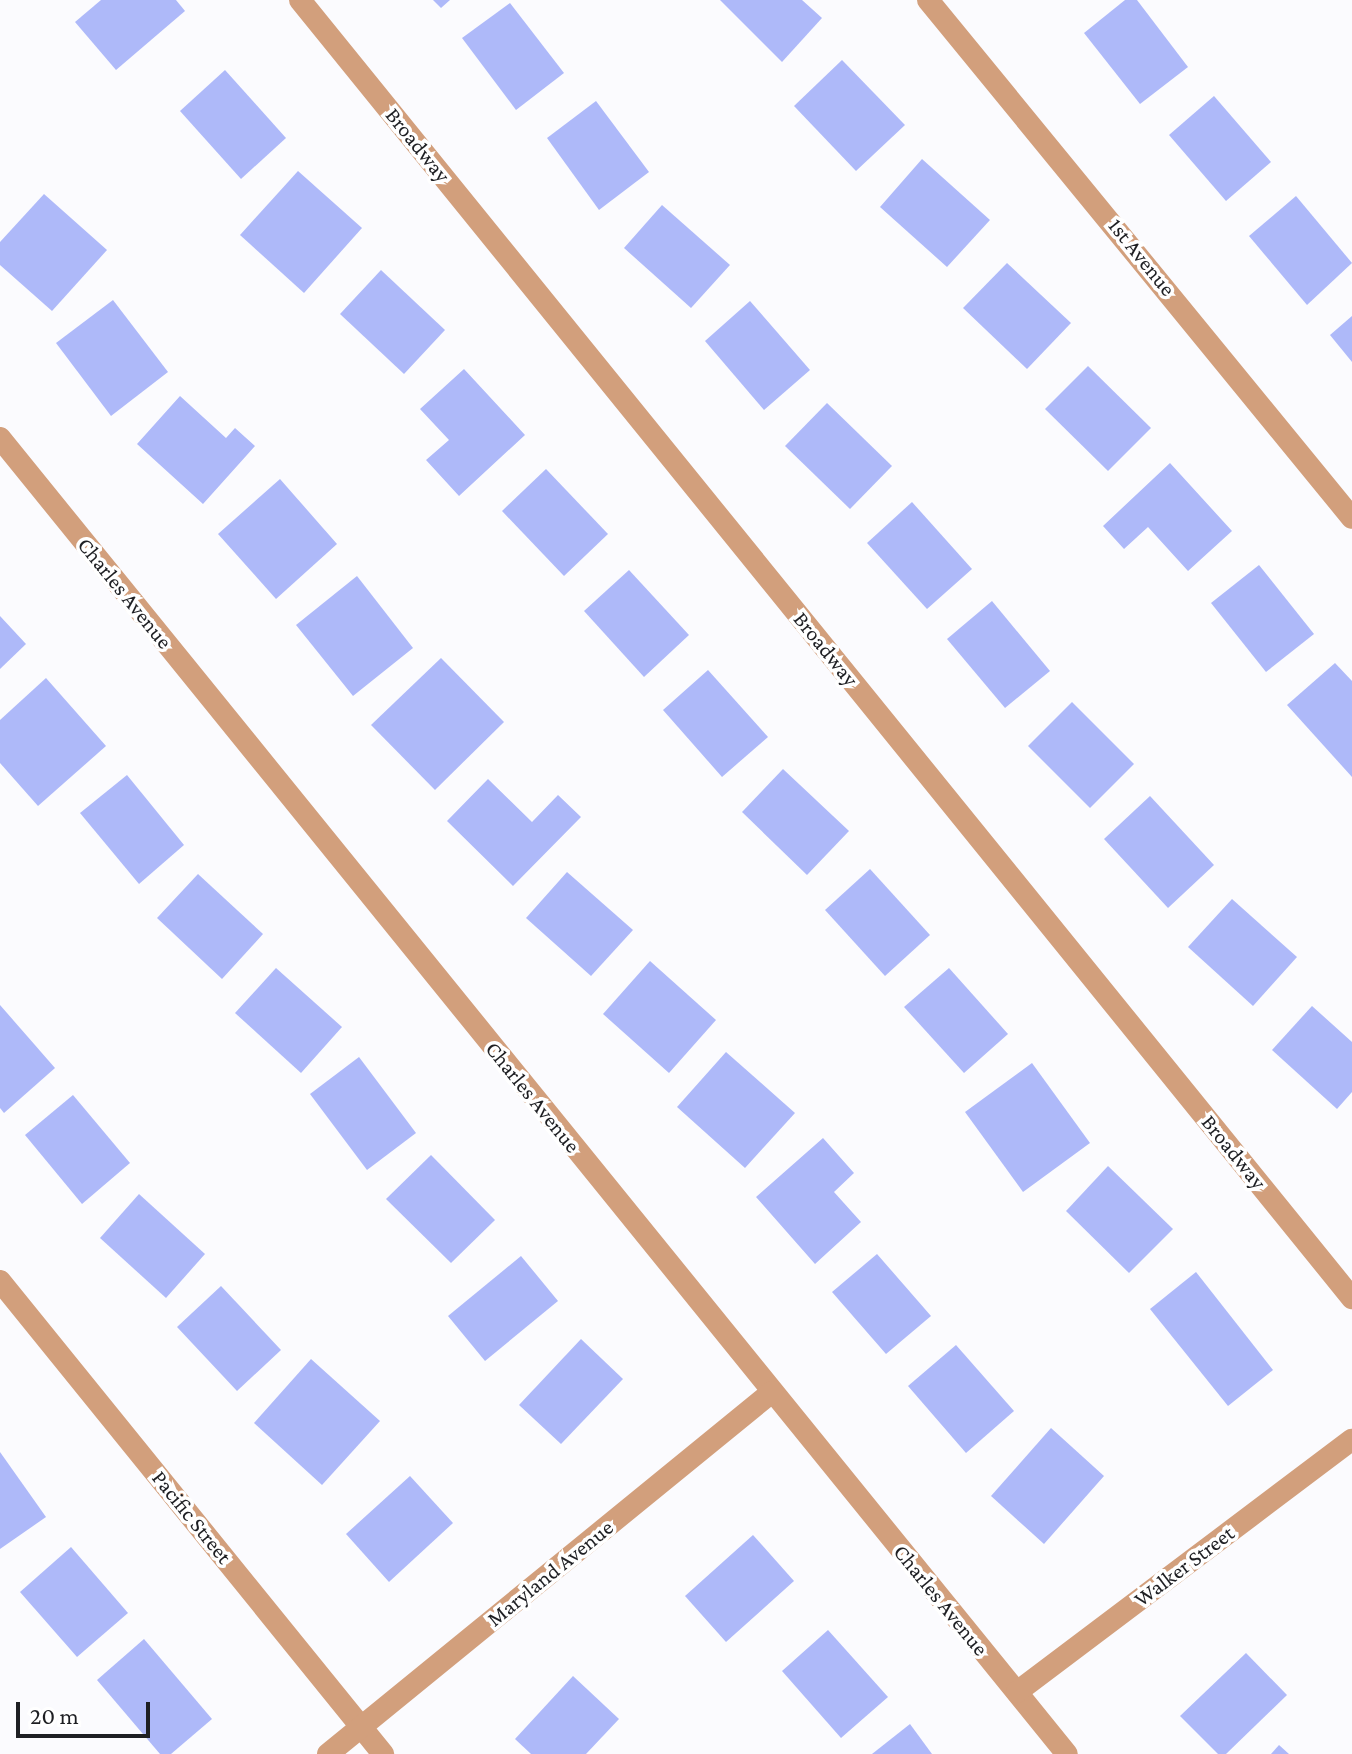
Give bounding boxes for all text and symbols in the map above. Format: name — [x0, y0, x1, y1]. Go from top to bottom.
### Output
street label: Broadway — [380, 102, 456, 188]
street label: 1st Avenue — [1103, 213, 1181, 301]
street label: Charles Avenue — [72, 532, 178, 654]
street label: Broadway — [788, 606, 864, 692]
street label: Charles Avenue — [480, 1036, 586, 1158]
street label: Broadway — [1196, 1109, 1272, 1195]
street label: Pacific Street — [146, 1465, 238, 1569]
street label: Maryland Avenue — [482, 1514, 618, 1632]
street label: Walker Street — [1129, 1520, 1239, 1612]
street label: Charles Avenue — [888, 1539, 994, 1661]
scale bar — [20, 1686, 154, 1736]
text: 20 m — [30, 1702, 79, 1729]

